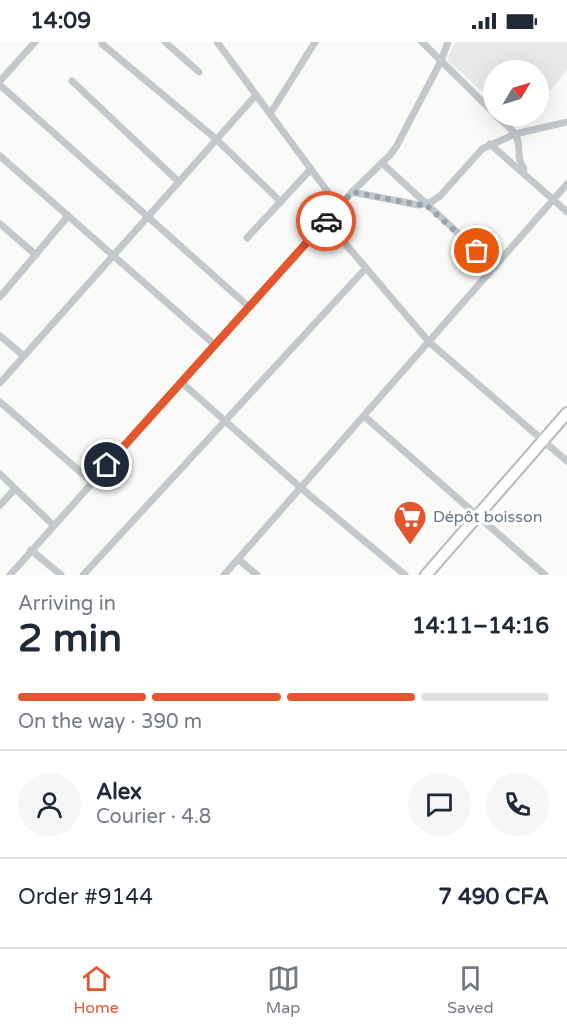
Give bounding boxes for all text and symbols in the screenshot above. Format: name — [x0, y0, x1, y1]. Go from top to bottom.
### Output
text: 14:09 — [30, 8, 91, 34]
north arrow — [483, 60, 549, 126]
map controls — [483, 60, 549, 126]
courier — [296, 191, 356, 251]
icon: car — [310, 205, 343, 238]
pin — [451, 225, 502, 276]
icon: bag — [460, 234, 493, 267]
pin — [81, 439, 132, 490]
icon: home — [90, 448, 123, 481]
supermarket icon: Dépôt boisson — [392, 499, 428, 546]
place label: Dépôt boisson — [433, 507, 542, 527]
text: Arriving in — [18, 592, 116, 616]
text: 14:11–14:16 — [412, 613, 549, 639]
text: 2 min — [18, 615, 122, 662]
text: On the way · 390 m — [18, 710, 202, 734]
button: person — [18, 773, 81, 836]
button: chat — [408, 773, 471, 836]
button: phone — [486, 773, 549, 836]
text: Alex — [96, 779, 142, 805]
text: Courier · 4.8 — [96, 805, 211, 829]
text: Order #9144 — [18, 884, 153, 910]
text: 7 490 CFA — [438, 884, 549, 910]
tab: Home — [73, 962, 119, 1018]
tab: Map — [266, 962, 300, 1018]
tab: Saved — [447, 962, 493, 1018]

